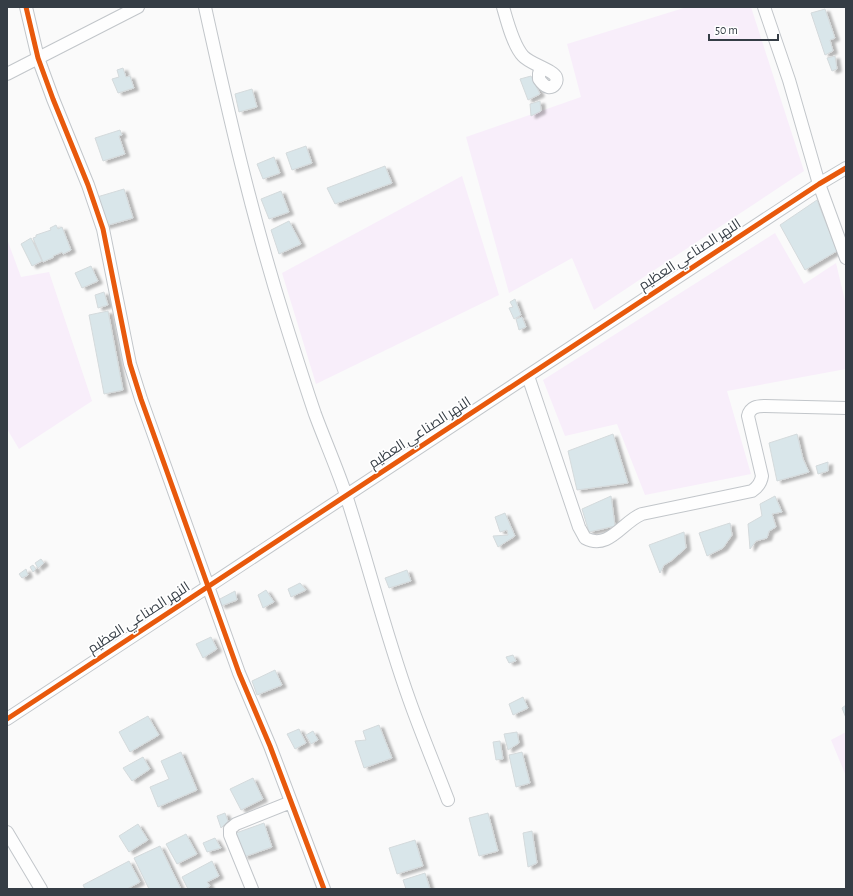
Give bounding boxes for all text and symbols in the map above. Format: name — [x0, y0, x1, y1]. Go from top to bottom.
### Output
scale bar — [709, 16, 778, 42]
text: 50 m — [715, 24, 738, 36]
street label: النهر الصناعي العظيم — [636, 217, 746, 297]
street label: النهر الصناعي العظيم — [366, 395, 476, 475]
street label: النهر الصناعي العظيم — [85, 580, 195, 660]

